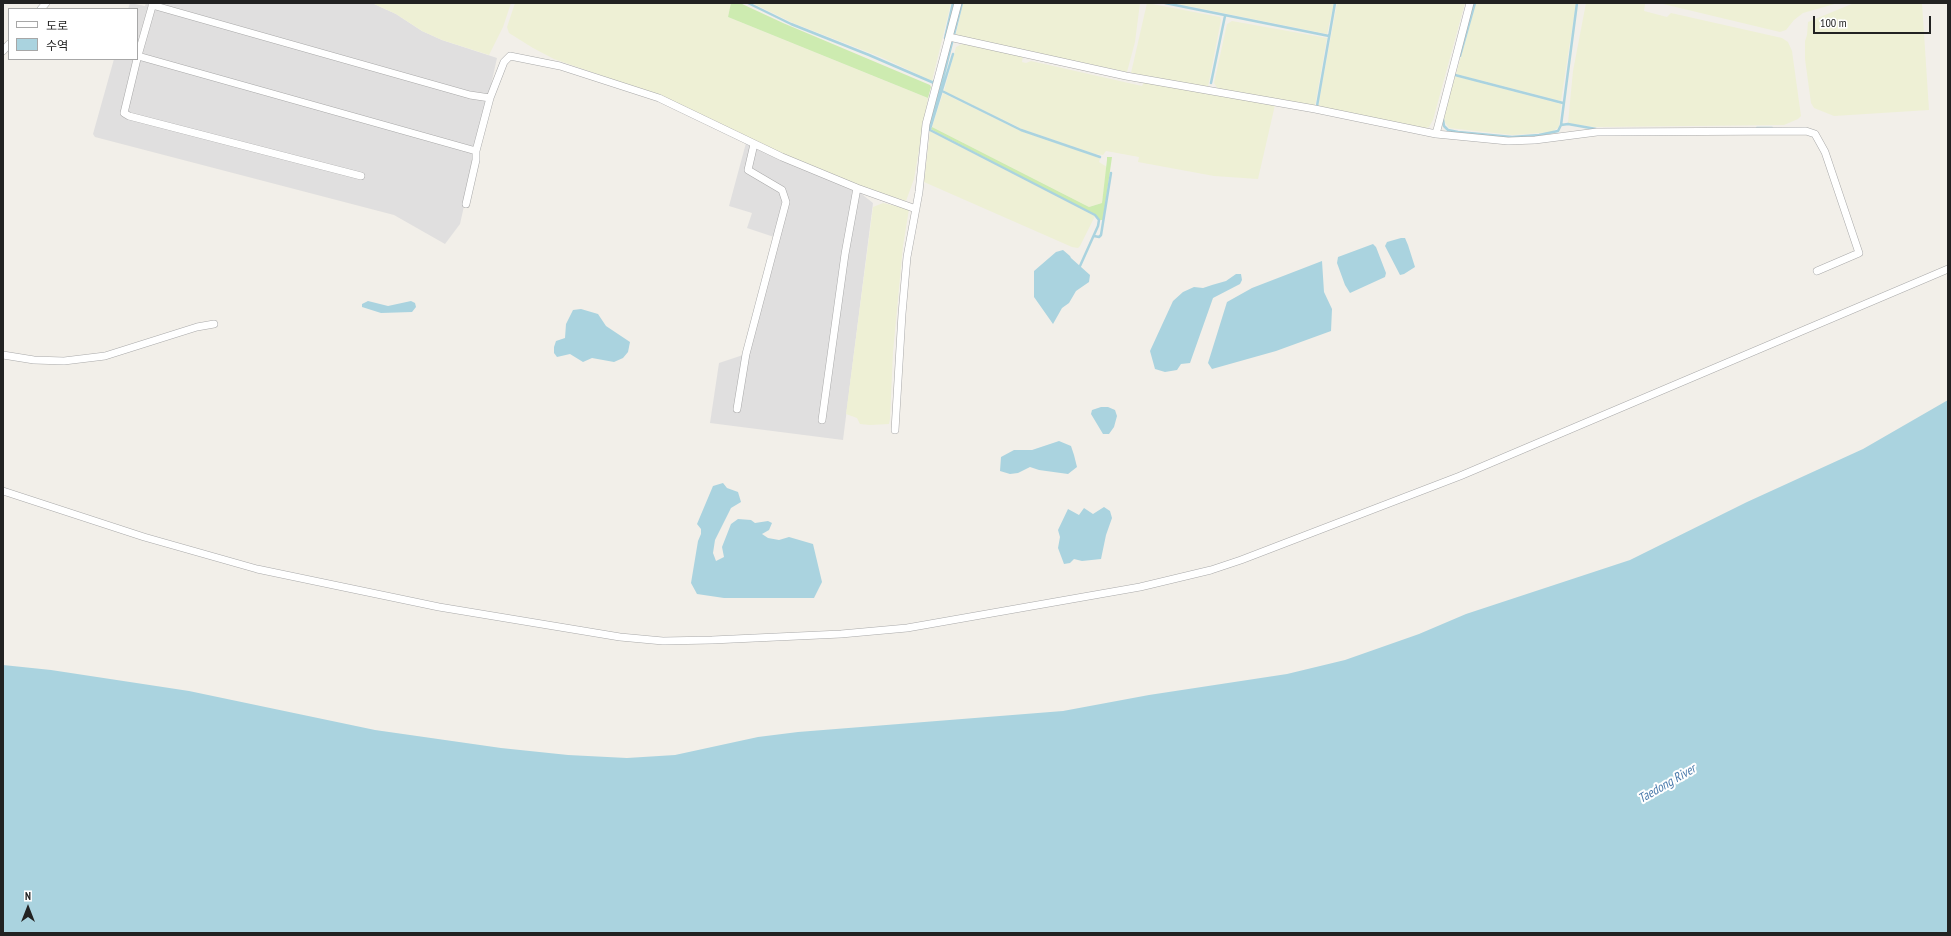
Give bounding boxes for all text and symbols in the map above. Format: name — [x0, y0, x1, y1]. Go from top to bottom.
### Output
legend — [8, 8, 138, 60]
scale bar — [1815, 8, 1933, 34]
text: 100 m — [1820, 15, 1847, 30]
text: 도로 — [46, 18, 68, 33]
text: 수역 — [46, 38, 68, 53]
water label: Taedong River — [1636, 761, 1698, 807]
north arrow — [8, 888, 48, 928]
text: N — [25, 889, 31, 903]

